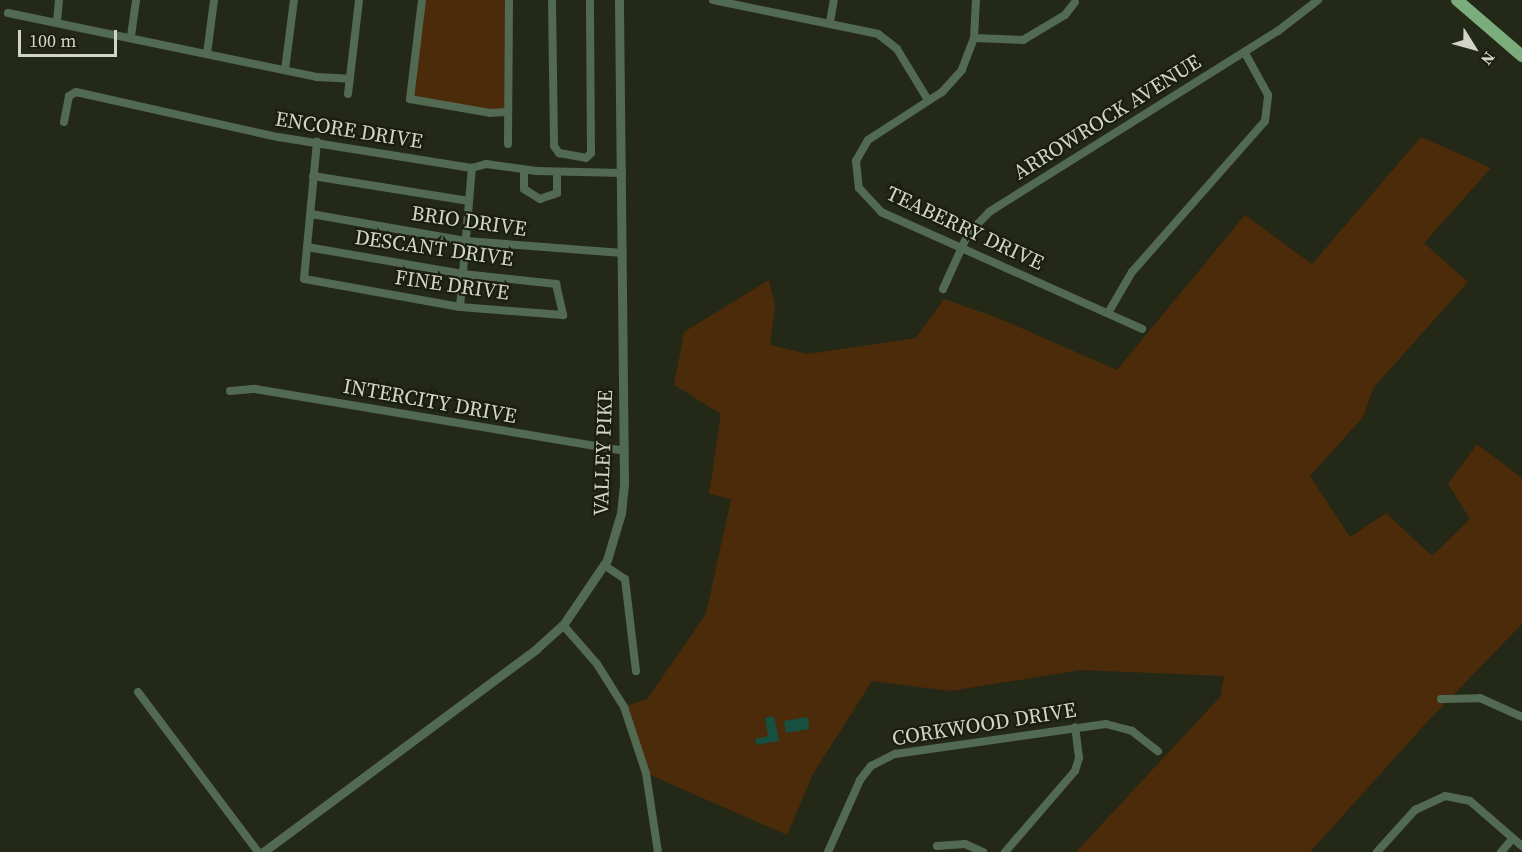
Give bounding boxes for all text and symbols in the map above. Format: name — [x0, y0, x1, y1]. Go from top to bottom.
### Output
scale bar — [21, 18, 120, 56]
north arrow — [1444, 18, 1504, 78]
text: 100 m — [29, 28, 76, 53]
text: N — [1476, 48, 1501, 70]
street label: ARROWROCK AVENUE — [1009, 49, 1205, 185]
street label: ENCORE DRIVE — [273, 106, 425, 154]
street label: TEABERRY DRIVE — [882, 180, 1048, 276]
street label: BRIO DRIVE — [410, 200, 528, 242]
street label: DESCANT DRIVE — [353, 224, 515, 272]
street label: FINE DRIVE — [393, 265, 511, 305]
street label: INTERCITY DRIVE — [341, 373, 519, 429]
street label: VALLEY PIKE — [588, 389, 618, 517]
street label: CORKWOOD DRIVE — [890, 697, 1078, 751]

